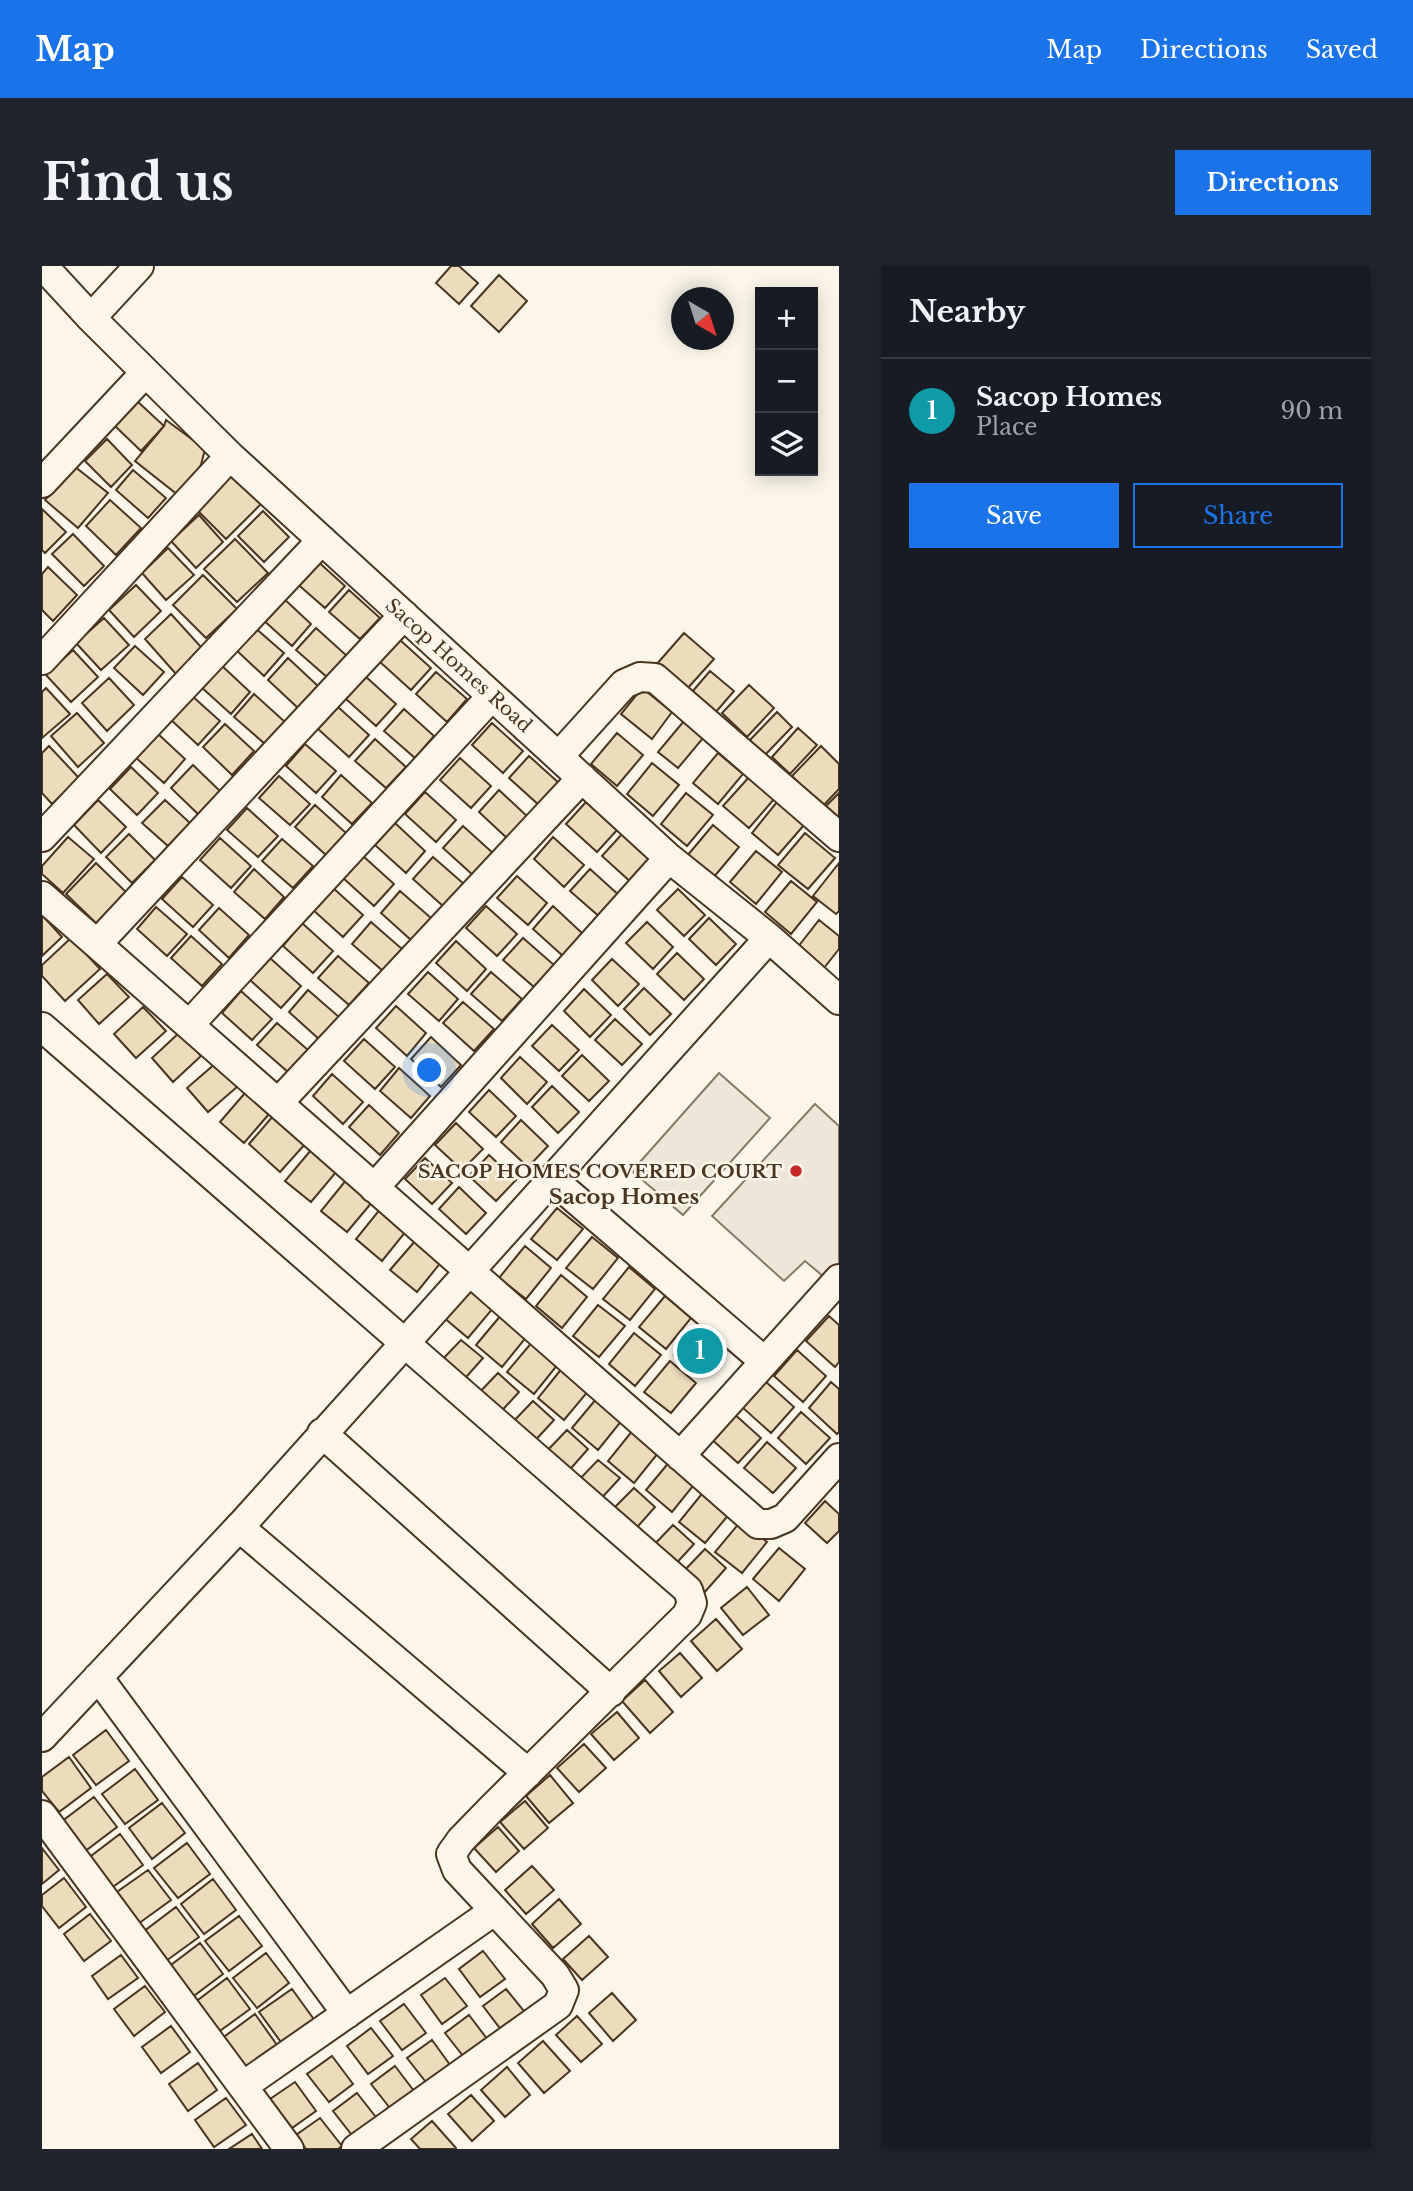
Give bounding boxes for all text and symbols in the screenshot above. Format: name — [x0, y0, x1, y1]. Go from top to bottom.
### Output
text: Map — [35, 29, 115, 70]
text: Map — [1046, 35, 1102, 64]
text: Directions — [1140, 35, 1268, 64]
text: Saved — [1306, 35, 1378, 64]
button: Directions — [1175, 150, 1371, 215]
text: Find us — [42, 152, 234, 213]
north arrow — [671, 287, 734, 350]
map controls — [755, 287, 818, 476]
button: + — [755, 287, 818, 350]
text: Nearby — [909, 293, 1025, 330]
button: − — [755, 350, 818, 413]
text: Sacop Homes — [976, 381, 1162, 413]
text: 1 — [927, 397, 937, 425]
text: 90 m — [1281, 397, 1343, 425]
button: layers — [755, 413, 818, 476]
text: Place — [976, 413, 1038, 441]
button: Save — [909, 483, 1119, 548]
button: Share — [1133, 483, 1343, 548]
street label: Sacop Homes Road — [381, 594, 537, 737]
your location — [412, 1053, 446, 1087]
place label: SACOP HOMES COVERED COURT — [418, 1160, 782, 1183]
marker: SACOP HOMES COVERED COURT — [788, 1163, 804, 1179]
district label: Sacop Homes — [549, 1184, 699, 1210]
pin: 1 — [677, 1325, 723, 1377]

